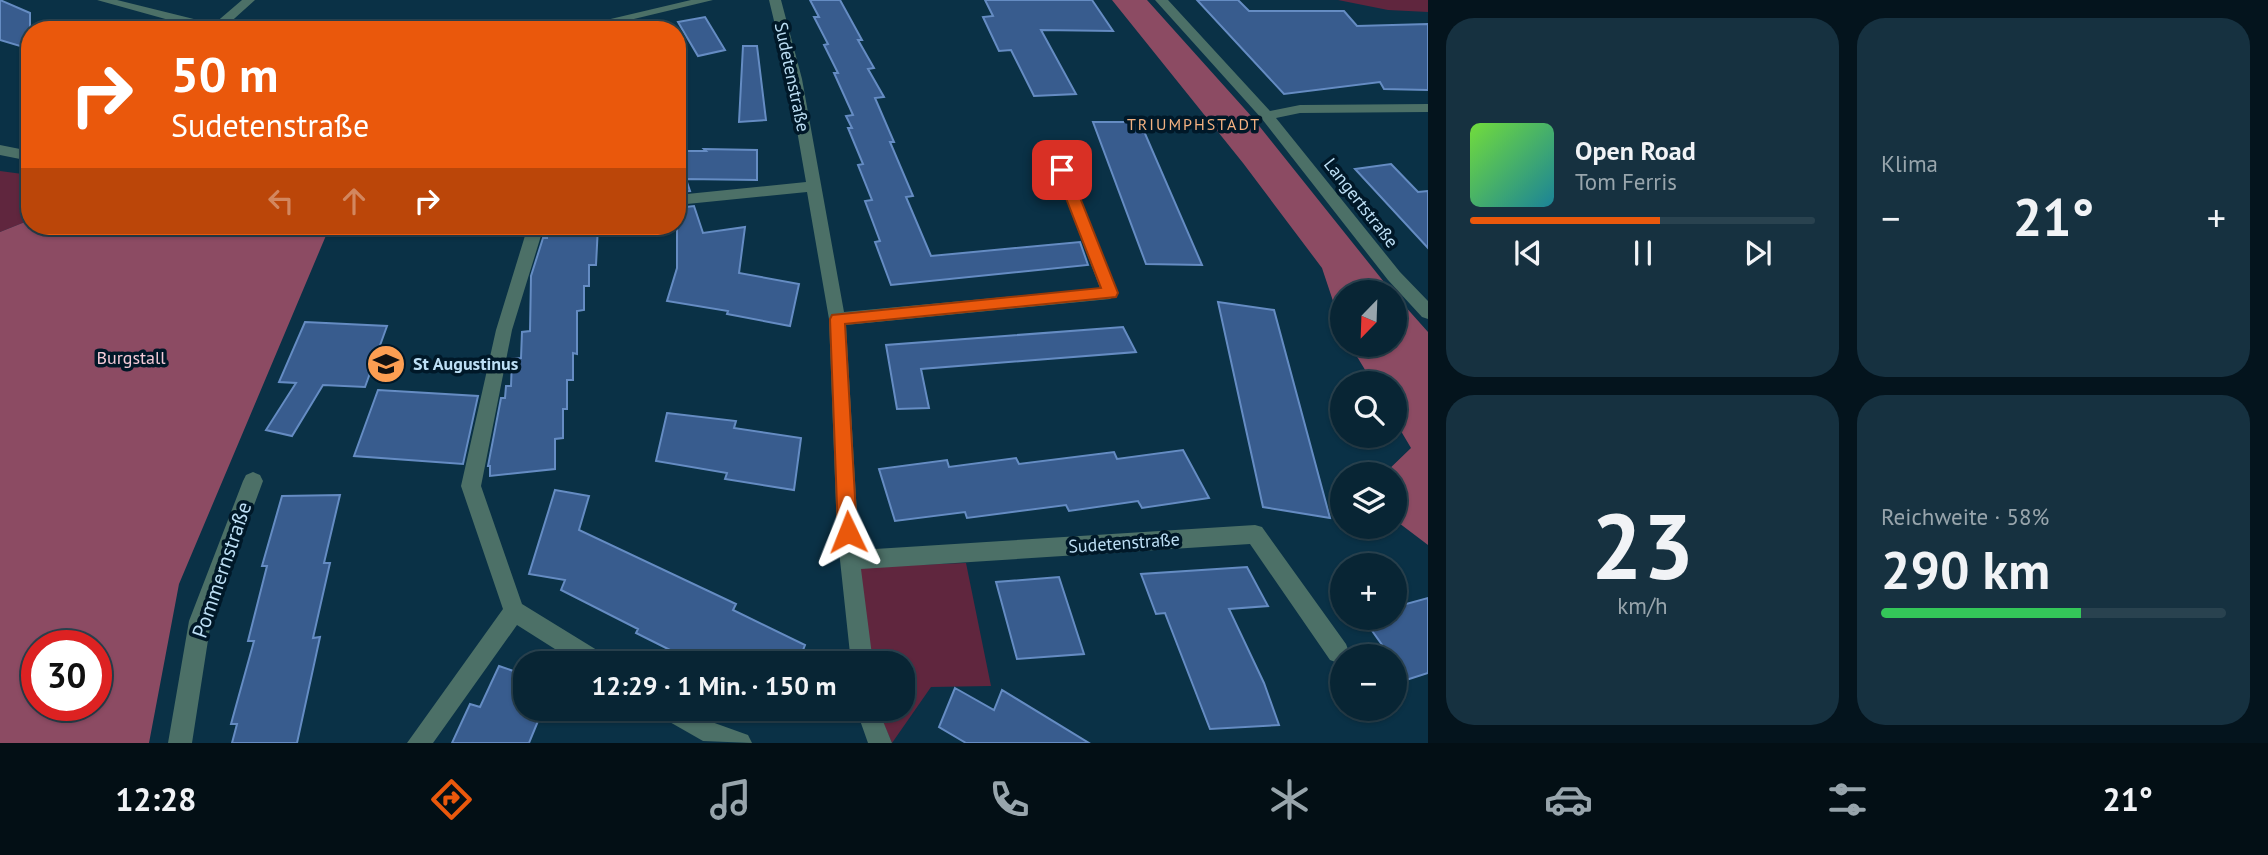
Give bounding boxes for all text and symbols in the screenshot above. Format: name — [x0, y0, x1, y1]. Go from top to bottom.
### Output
street label: Sudetenstraße — [770, 20, 815, 134]
text: 50 m — [171, 42, 278, 106]
icon: right — [56, 49, 147, 140]
text: Sudetenstraße — [171, 104, 369, 146]
district label: TRIUMPHSTADT — [1127, 114, 1261, 134]
text: Open Road — [1575, 134, 1696, 167]
pin — [1032, 140, 1092, 200]
text: Klima — [1881, 149, 1938, 178]
icon: arrive — [1043, 151, 1081, 189]
street label: Langertstraße — [1319, 153, 1404, 252]
text: Tom Ferris — [1575, 167, 1677, 196]
icon: left — [262, 182, 300, 220]
icon: ahead — [335, 182, 373, 220]
icon: right — [408, 182, 446, 220]
text: 21° — [2013, 183, 2094, 250]
text: − — [1881, 193, 1900, 242]
text: + — [2207, 193, 2226, 242]
icon: previous — [1509, 234, 1547, 272]
icon: pause — [1624, 234, 1662, 272]
icon: next — [1739, 234, 1777, 272]
north arrow — [1330, 280, 1407, 357]
map controls — [1330, 280, 1407, 721]
school or university icon: St Augustinus — [365, 343, 407, 385]
park label: Burgstall — [96, 346, 166, 369]
place label: St Augustinus — [413, 352, 519, 375]
button: search — [1330, 371, 1407, 448]
button: layers — [1330, 462, 1407, 539]
text: 23 — [1591, 486, 1694, 604]
position arrow — [811, 495, 885, 569]
street label: Pommernstraße — [186, 498, 257, 641]
text: Reichweite · 58% — [1881, 502, 2049, 531]
street label: Sudetenstraße — [1068, 527, 1180, 558]
text: 290 km — [1881, 536, 2050, 603]
button: + — [1330, 553, 1407, 630]
text: km/h — [1617, 591, 1668, 620]
speed limit sign: 30 — [21, 630, 112, 721]
button: − — [1330, 644, 1407, 721]
text: 12:29 · 1 Min. · 150 m — [591, 669, 837, 702]
icon: directions — [427, 775, 476, 824]
icon: music — [706, 775, 755, 824]
icon: phone — [985, 775, 1034, 824]
icon: climate — [1265, 775, 1314, 824]
icon: car — [1544, 775, 1593, 824]
icon: filters — [1823, 775, 1872, 824]
text: 12:28 — [115, 778, 196, 820]
text: 21° — [2103, 778, 2153, 820]

